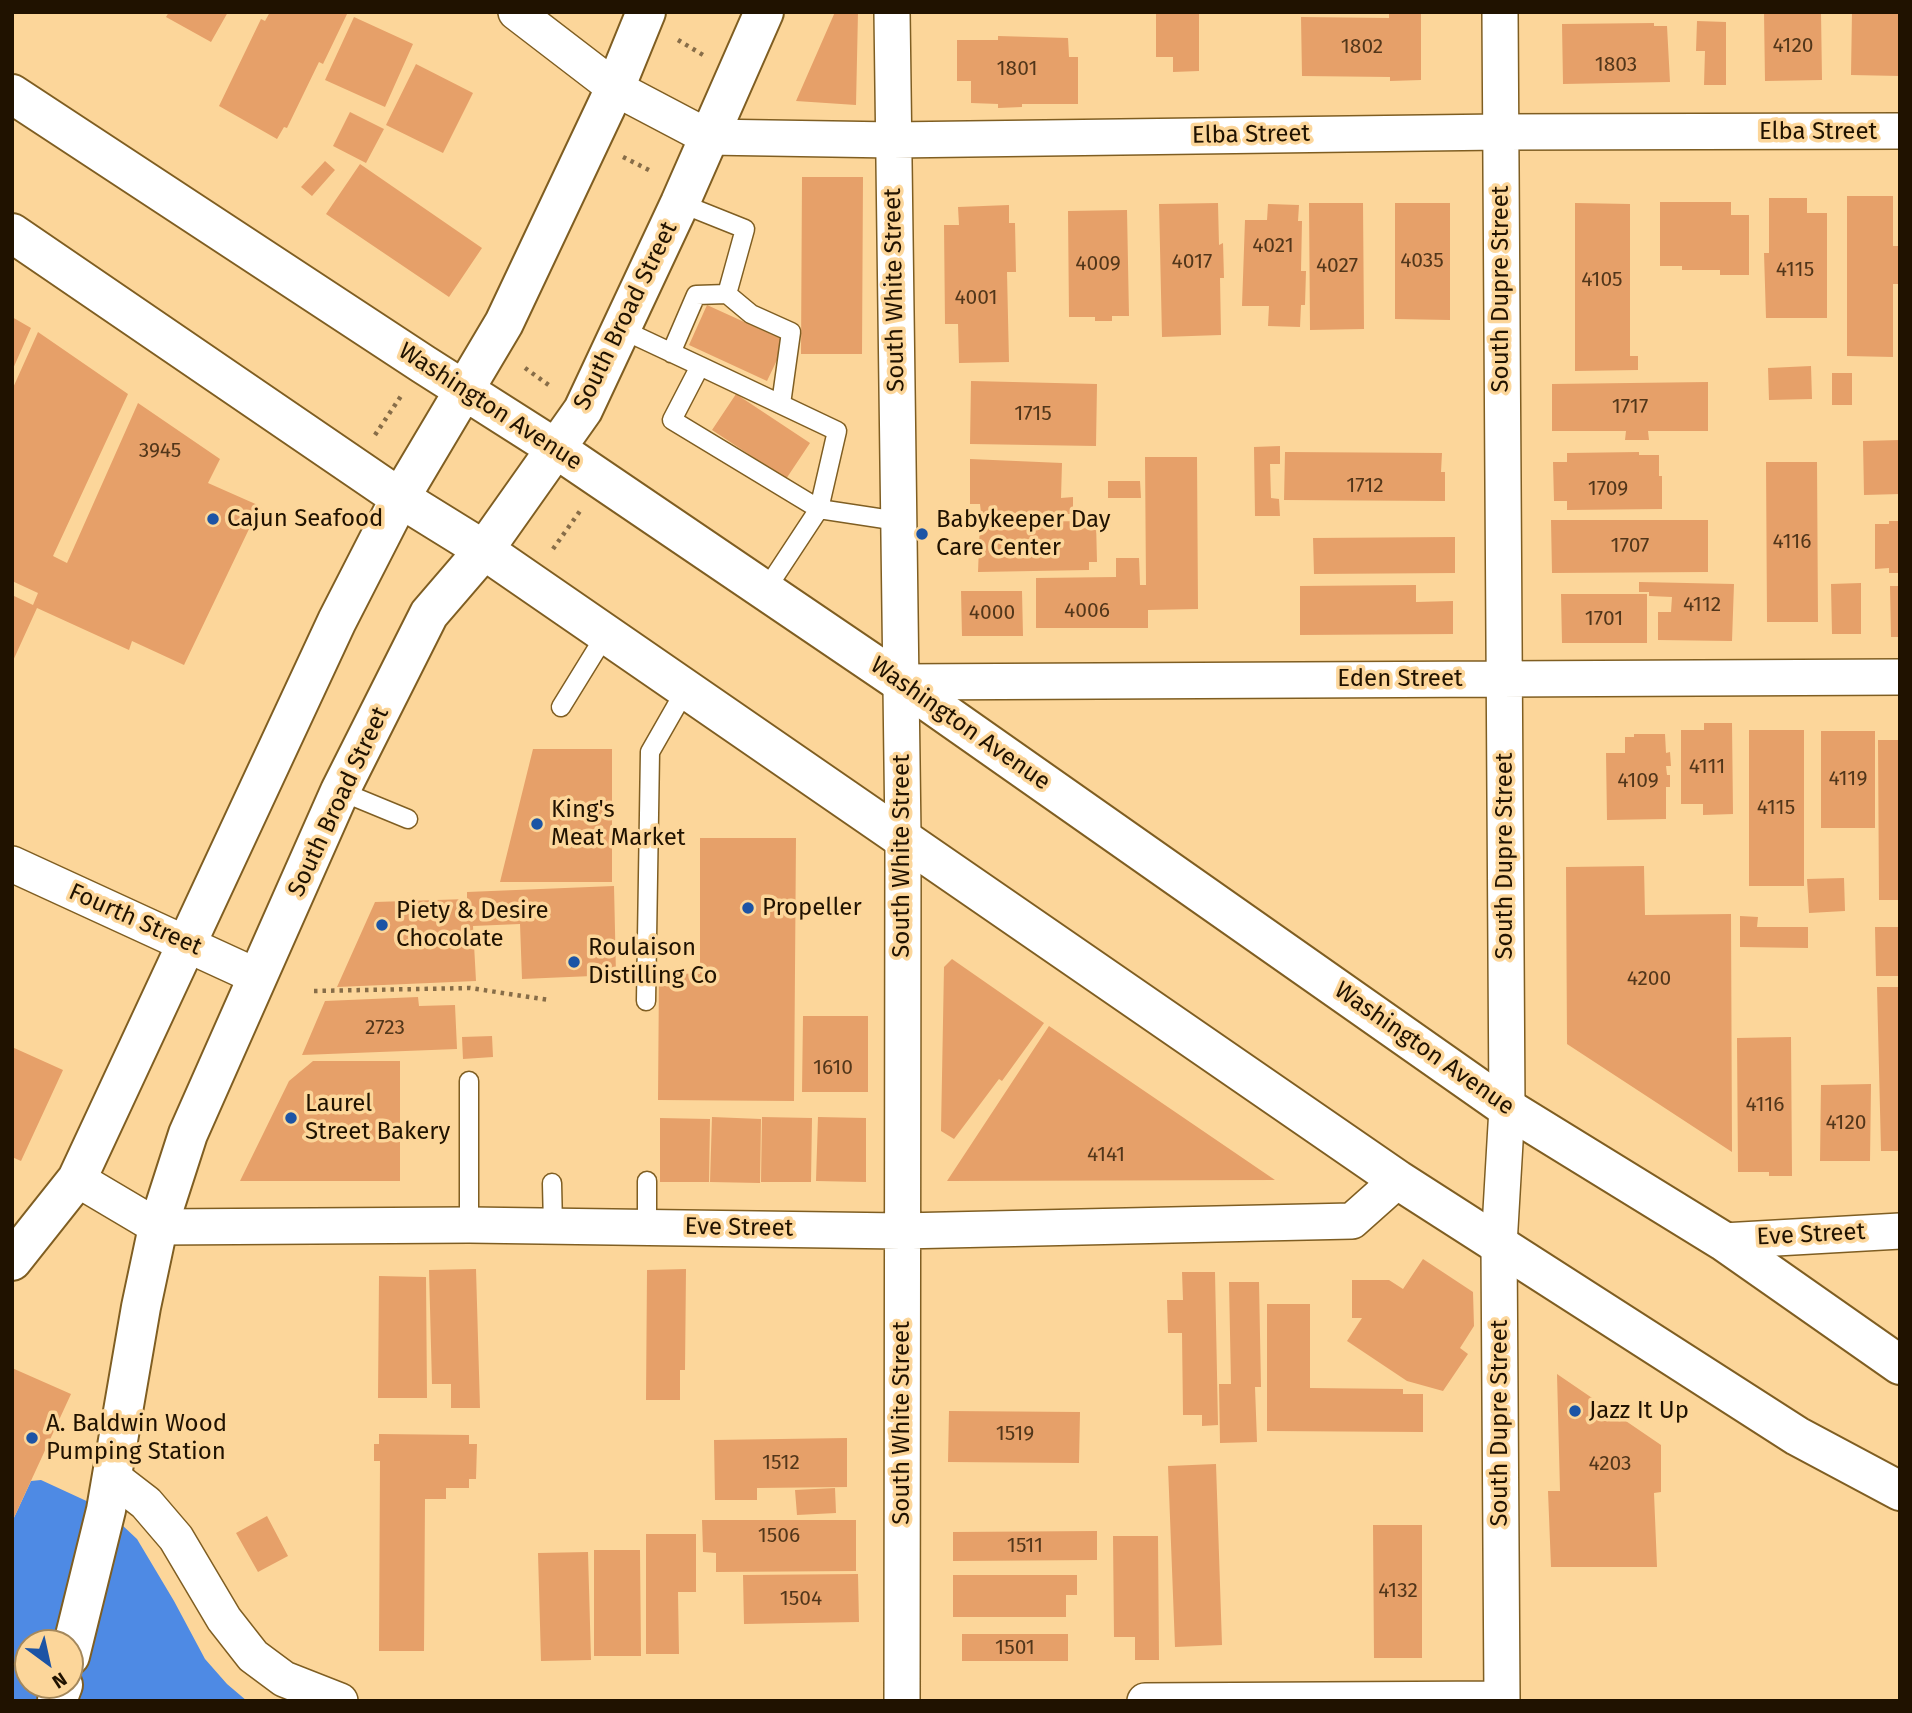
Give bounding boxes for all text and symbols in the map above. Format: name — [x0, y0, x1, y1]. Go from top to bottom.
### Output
house number: 4120 — [1772, 33, 1814, 59]
house number: 1802 — [1341, 34, 1383, 60]
house number: 1803 — [1595, 52, 1637, 78]
house number: 1801 — [997, 56, 1037, 82]
street label: Elba Street — [1759, 118, 1877, 146]
street label: Elba Street — [1192, 120, 1310, 150]
street label: South Dupre Street — [1487, 186, 1515, 392]
street label: South White Street — [879, 188, 911, 392]
street label: South Broad Street — [568, 217, 684, 415]
house number: 4021 — [1252, 233, 1294, 259]
house number: 4035 — [1400, 248, 1444, 274]
house number: 4017 — [1172, 249, 1212, 275]
house number: 4009 — [1075, 251, 1121, 277]
house number: 4027 — [1316, 253, 1358, 279]
house number: 4115 — [1776, 257, 1814, 283]
house number: 4105 — [1581, 267, 1623, 293]
house number: 4001 — [954, 285, 998, 311]
street label: Washington Avenue — [393, 337, 587, 477]
house number: 1717 — [1612, 394, 1648, 420]
house number: 1715 — [1014, 401, 1052, 427]
house number: 3945 — [139, 438, 181, 464]
house number: 1712 — [1346, 473, 1384, 499]
house number: 1709 — [1588, 476, 1628, 502]
place label: Cajun Seafood — [227, 505, 383, 533]
place label: Babykeeper Day Care Center — [936, 506, 1111, 562]
marker: Cajun Seafood — [205, 511, 221, 527]
marker: Babykeeper Day Care Center — [914, 526, 930, 542]
house number: 4116 — [1772, 529, 1812, 555]
house number: 1707 — [1611, 533, 1649, 559]
house number: 4112 — [1683, 592, 1721, 618]
house number: 4006 — [1064, 598, 1110, 624]
house number: 4000 — [969, 600, 1015, 626]
house number: 1701 — [1585, 606, 1623, 632]
street label: Washington Avenue — [865, 651, 1055, 797]
street label: Eden Street — [1337, 665, 1463, 693]
street label: South Broad Street — [282, 703, 396, 901]
street label: South Dupre Street — [1491, 753, 1519, 959]
street label: South White Street — [888, 754, 916, 958]
house number: 4111 — [1689, 754, 1725, 780]
house number: 4119 — [1829, 766, 1867, 792]
house number: 4109 — [1617, 768, 1659, 794]
house number: 4115 — [1757, 795, 1795, 821]
place label: King's Meat Market — [551, 796, 685, 852]
marker: King's Meat Market — [529, 816, 545, 832]
street label: Fourth Street — [64, 878, 206, 962]
place label: Propeller — [762, 894, 862, 922]
place label: Piety & Desire Chocolate — [396, 897, 548, 953]
marker: Propeller — [740, 900, 756, 916]
marker: Piety & Desire Chocolate — [374, 917, 390, 933]
place label: Roulaison Distilling Co — [588, 934, 718, 990]
marker: Roulaison Distilling Co — [566, 954, 582, 970]
house number: 4200 — [1627, 966, 1671, 992]
street label: Washington Avenue — [1329, 976, 1519, 1122]
house number: 2723 — [365, 1015, 405, 1041]
house number: 1610 — [813, 1055, 853, 1081]
place label: Laurel Street Bakery — [305, 1090, 450, 1146]
house number: 4116 — [1745, 1092, 1785, 1118]
marker: Laurel Street Bakery — [283, 1110, 299, 1126]
house number: 4120 — [1825, 1110, 1867, 1136]
house number: 4141 — [1087, 1142, 1125, 1168]
street label: Eve Street — [684, 1213, 794, 1243]
street label: Eve Street — [1756, 1218, 1866, 1252]
street label: South Dupre Street — [1486, 1320, 1514, 1526]
street label: South White Street — [888, 1321, 916, 1525]
place label: Jazz It Up — [1589, 1397, 1689, 1425]
marker: Jazz It Up — [1567, 1403, 1583, 1419]
place label: A. Baldwin Wood Pumping Station — [46, 1410, 227, 1466]
house number: 1519 — [996, 1421, 1034, 1447]
marker: A. Baldwin Wood Pumping Station — [24, 1430, 40, 1446]
house number: 1512 — [762, 1450, 800, 1476]
house number: 4203 — [1588, 1451, 1632, 1477]
house number: 1506 — [758, 1523, 800, 1549]
house number: 1511 — [1007, 1533, 1043, 1559]
house number: 4132 — [1378, 1578, 1418, 1604]
house number: 1504 — [780, 1586, 822, 1612]
north arrow — [14, 1629, 84, 1699]
house number: 1501 — [995, 1635, 1035, 1661]
text: N — [48, 1667, 71, 1693]

